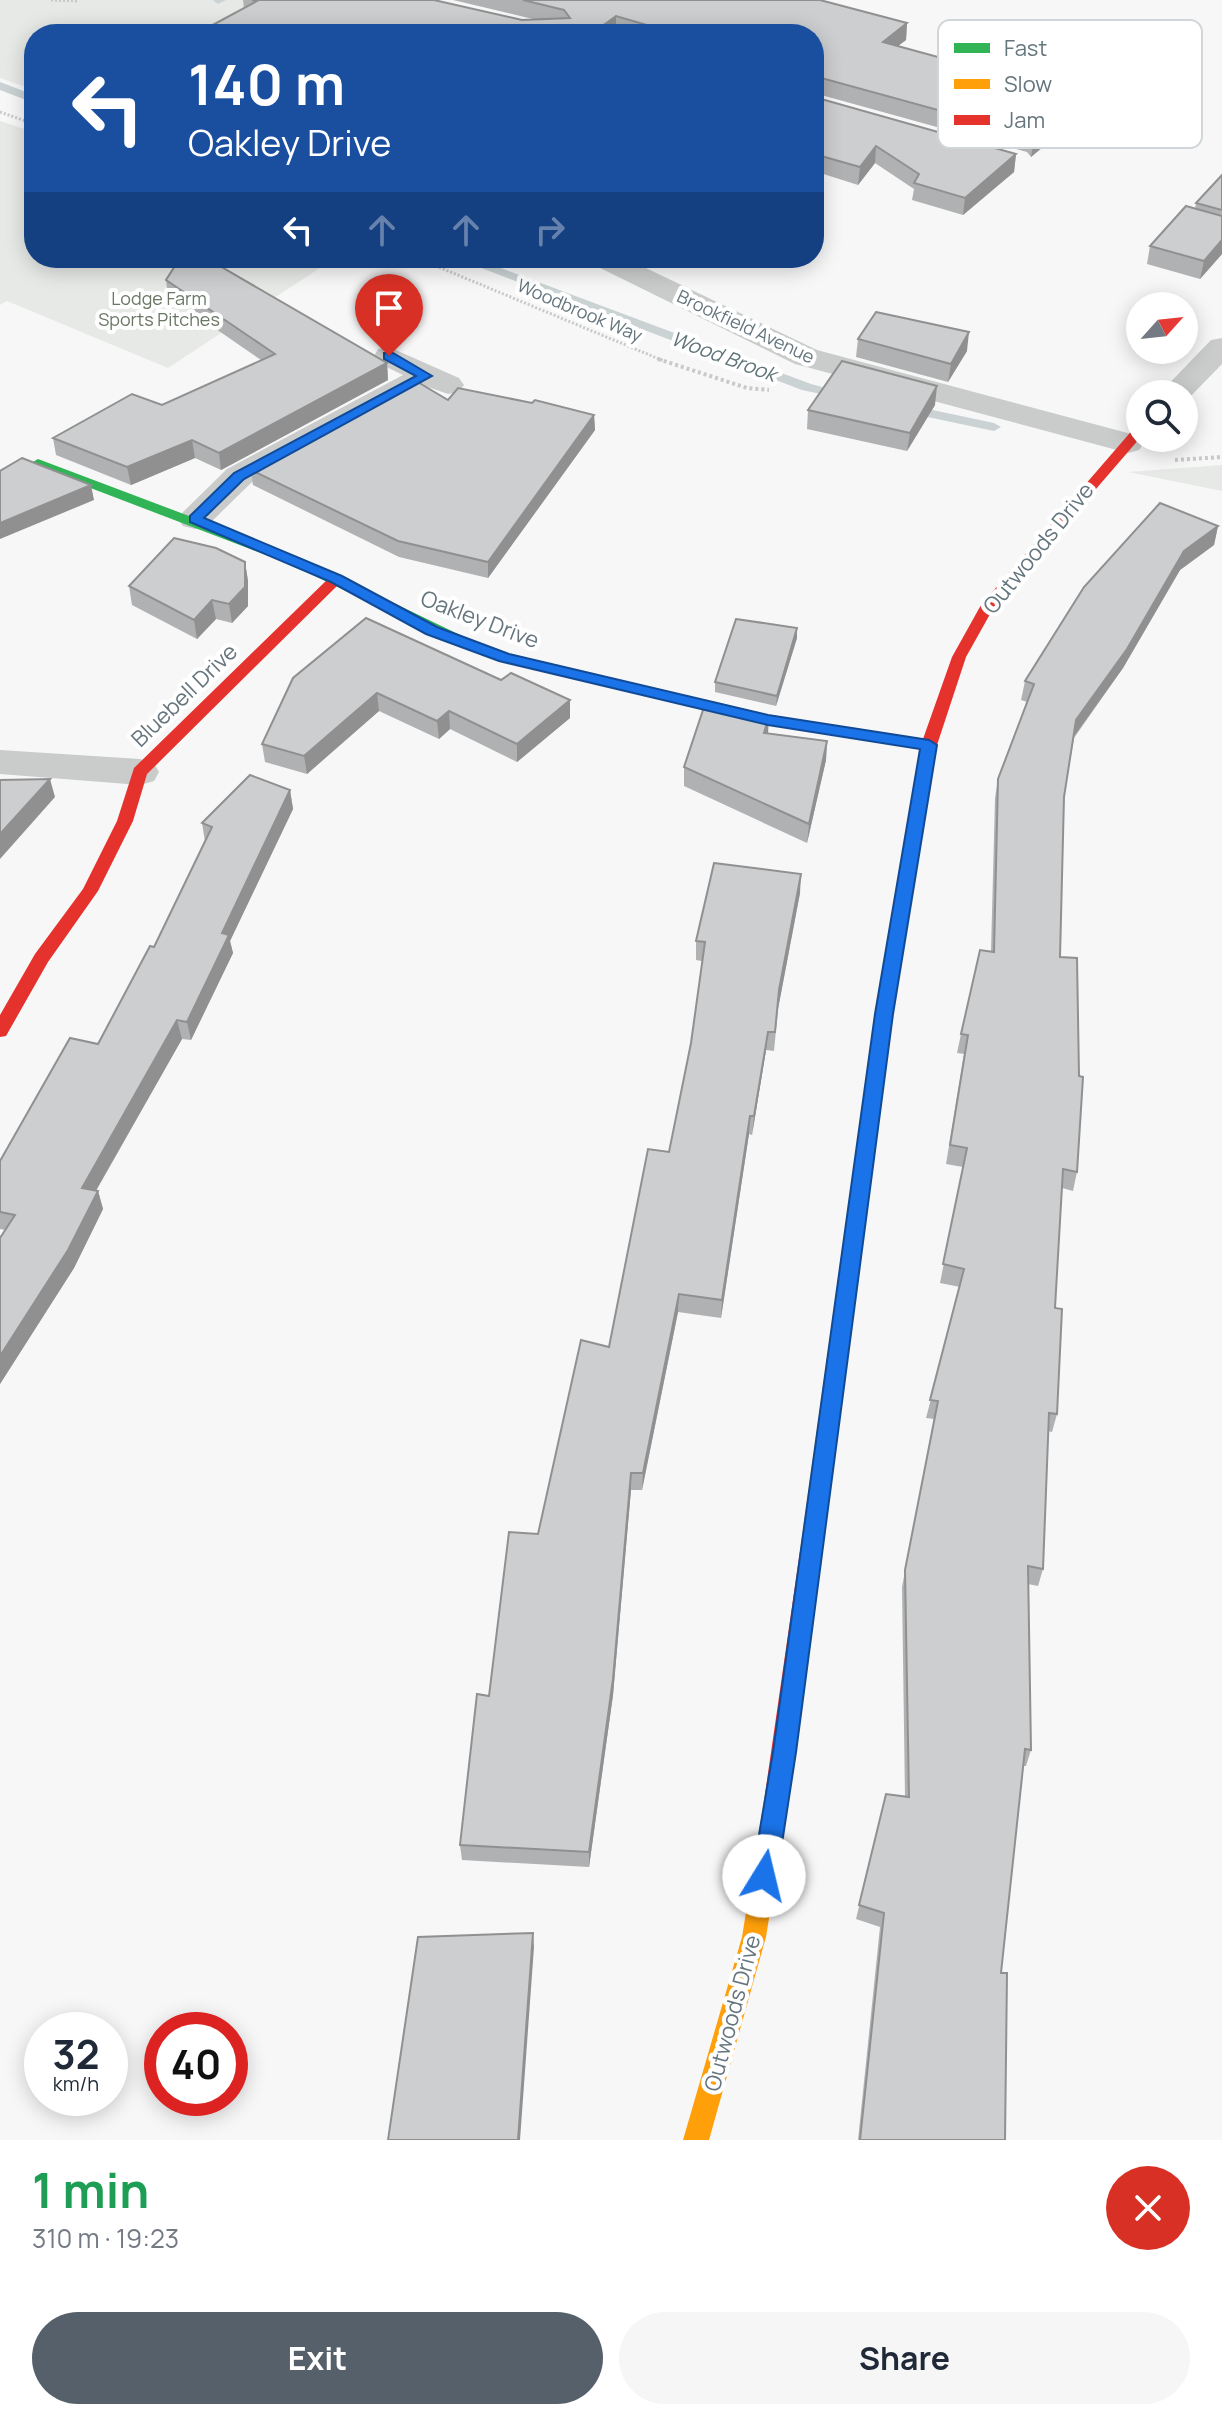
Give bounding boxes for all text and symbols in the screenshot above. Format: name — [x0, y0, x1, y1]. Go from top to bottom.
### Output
legend — [938, 20, 1202, 148]
text: Fast — [1004, 33, 1047, 63]
text: 140 m — [188, 45, 345, 122]
icon: left — [56, 56, 160, 160]
text: Slow — [1004, 69, 1052, 99]
text: Jam — [1004, 105, 1045, 135]
text: Oakley Drive — [188, 118, 391, 167]
icon: left — [276, 208, 320, 252]
icon: ahead — [360, 208, 404, 252]
icon: ahead — [444, 208, 488, 252]
icon: right — [528, 208, 572, 252]
street label: Woodbrook Way — [514, 273, 647, 347]
pin — [355, 274, 423, 356]
street label: Brookfield Avenue — [673, 284, 819, 368]
park label: Lodge Farm Sports Pitches — [98, 286, 220, 331]
icon: arrive — [367, 286, 411, 330]
north arrow — [1126, 292, 1198, 364]
map controls — [1126, 292, 1198, 452]
water label: Wood Brook — [668, 325, 783, 389]
button: search — [1126, 380, 1198, 452]
street label: Outwoods Drive — [976, 476, 1100, 620]
street label: Oakley Drive — [417, 583, 544, 655]
street label: Bluebell Drive — [124, 637, 244, 753]
position arrow — [722, 1834, 806, 1918]
street label: Outwoods Drive — [697, 1931, 767, 2094]
speed limit sign: 40 — [144, 2012, 248, 2116]
text: 32 — [52, 2026, 100, 2081]
text: km/h — [53, 2070, 99, 2097]
text: 1 min — [32, 2157, 149, 2222]
button: close — [1106, 2166, 1190, 2250]
text: 310 m · 19:23 — [32, 2220, 179, 2256]
button: Exit — [32, 2312, 603, 2404]
button: Share — [619, 2312, 1190, 2404]

